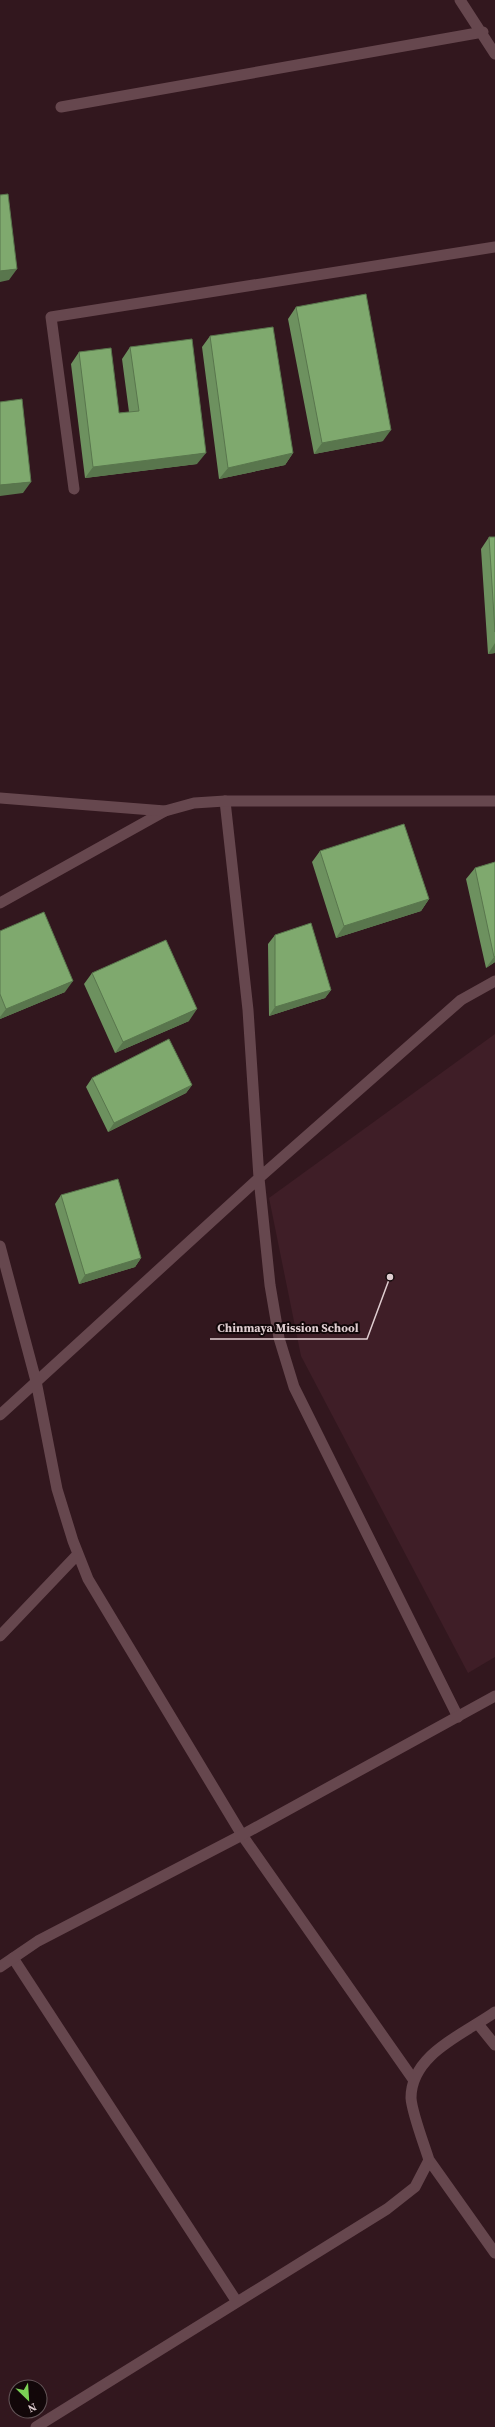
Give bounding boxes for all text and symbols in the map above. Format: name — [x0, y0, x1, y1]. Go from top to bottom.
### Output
callout: Chinmaya Mission School — [210, 1315, 367, 1339]
text: Chinmaya Mission School — [217, 1320, 359, 1336]
north arrow — [8, 2379, 48, 2419]
text: N — [25, 2399, 39, 2416]

